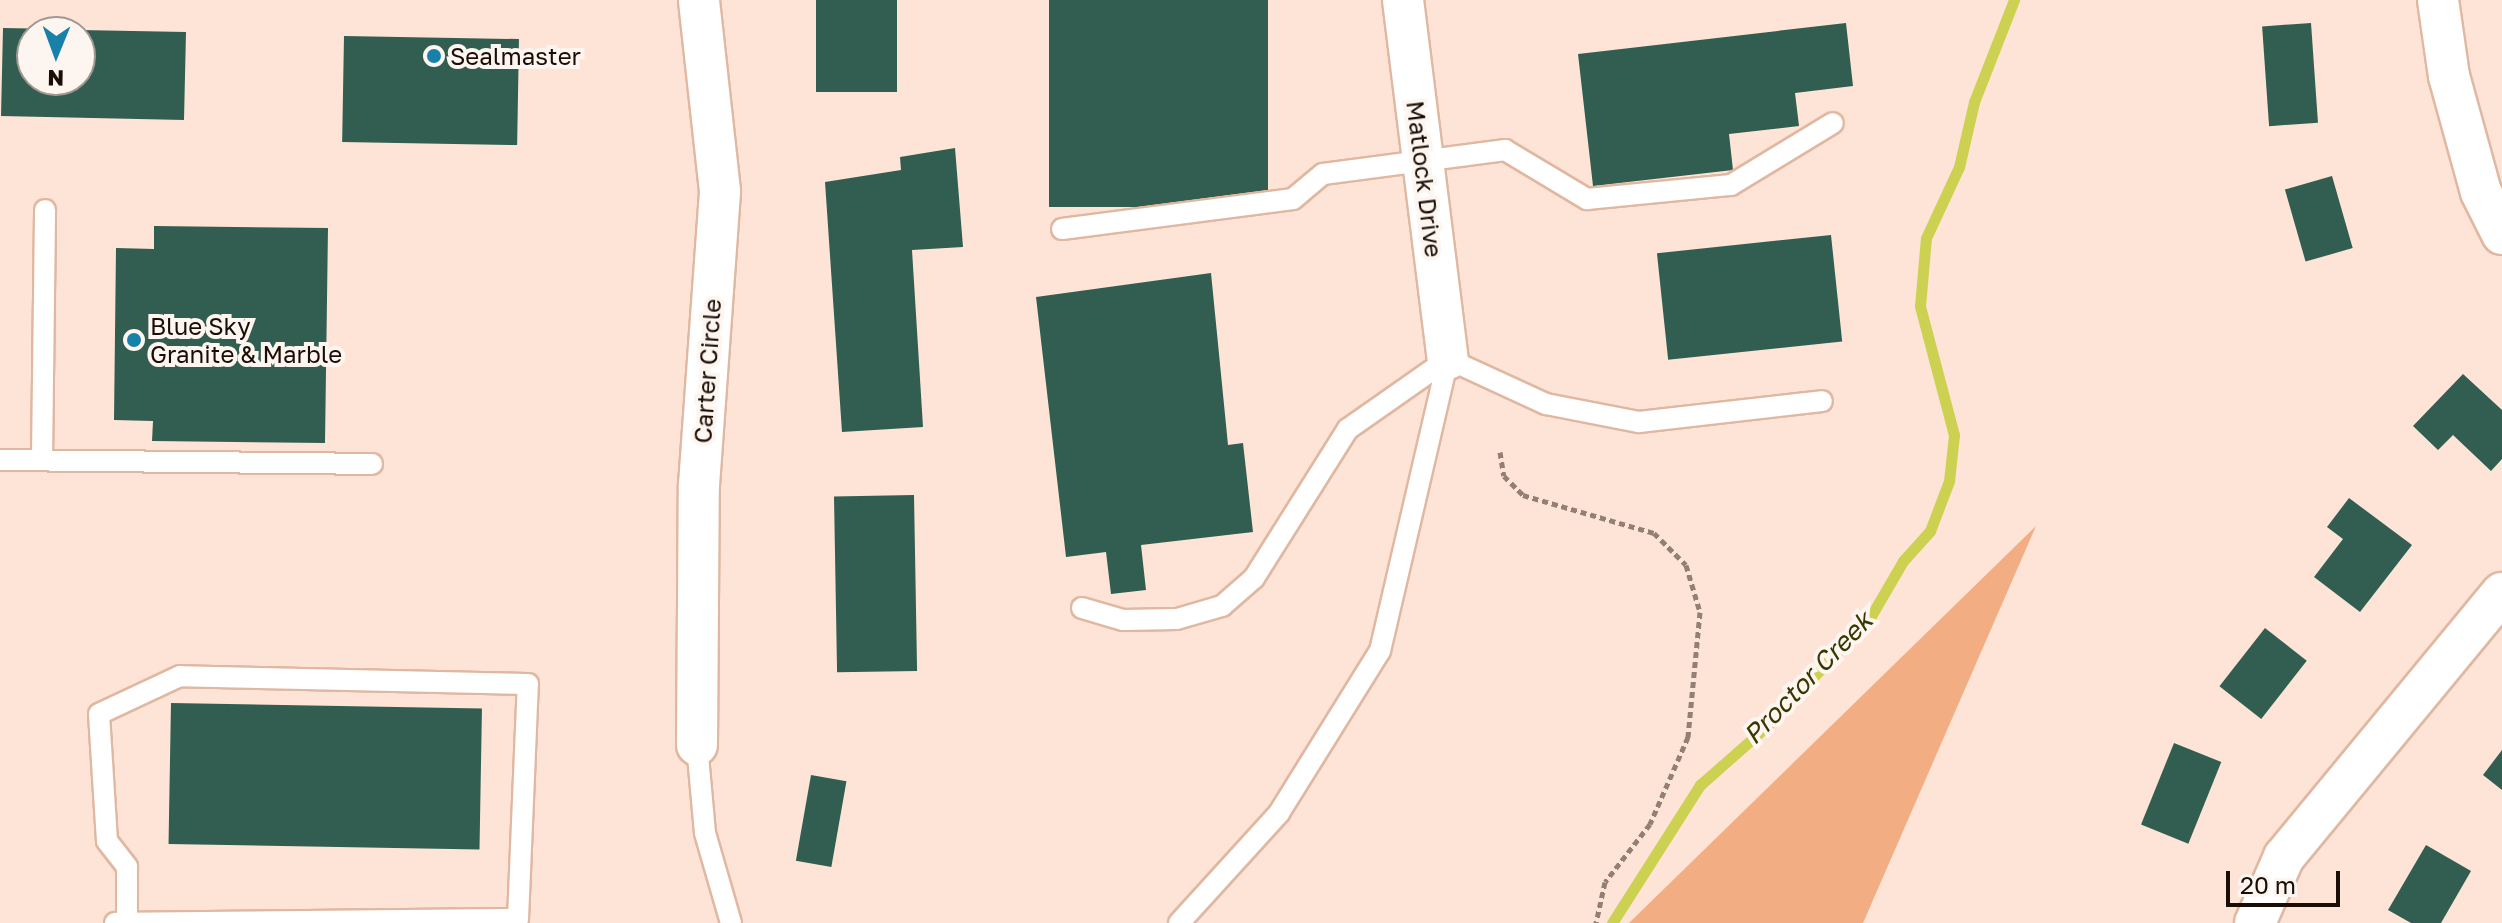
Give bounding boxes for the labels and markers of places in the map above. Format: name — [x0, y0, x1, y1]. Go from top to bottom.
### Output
place label: Sealmaster — [450, 42, 581, 70]
marker: Sealmaster — [425, 47, 443, 65]
place label: Blue Sky Granite & Marble — [150, 312, 342, 368]
marker: Blue Sky Granite & Marble — [125, 331, 143, 349]

